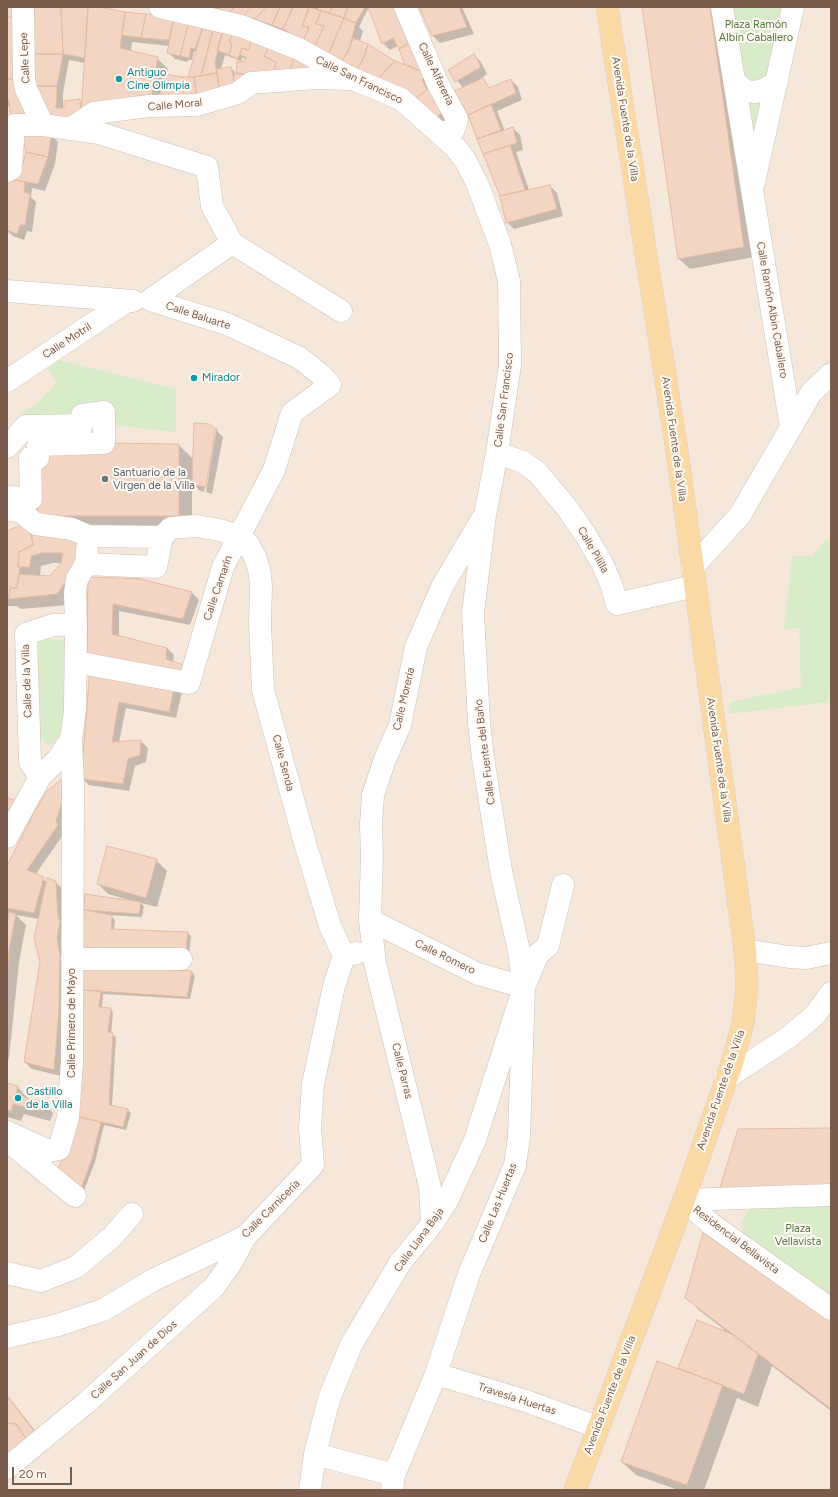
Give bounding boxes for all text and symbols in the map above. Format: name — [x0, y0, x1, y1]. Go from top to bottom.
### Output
park label: Plaza Ramón Albín Caballero — [719, 18, 793, 44]
street label: Calle Lepe — [17, 32, 33, 84]
street label: Calle Alfareria — [415, 40, 457, 108]
street label: Calle San Francisco — [313, 53, 405, 107]
street label: Avenida Fuente de la Villa — [609, 56, 641, 182]
place label: Antiguo Cine Olimpia — [127, 66, 190, 92]
marker: Antiguo Cine Olimpia — [114, 74, 124, 84]
street label: Calle Moral — [147, 96, 203, 114]
street label: Calle Ramón Albin Caballero — [753, 241, 791, 379]
street label: Calle Baluarte — [164, 299, 232, 333]
street label: Calle Motril — [40, 320, 94, 362]
street label: Calle San Francisco — [492, 352, 516, 448]
place label: Mirador — [202, 371, 240, 385]
marker: Mirador — [189, 373, 199, 383]
street label: Avenida Fuente de la Villa — [659, 376, 689, 502]
place label: Santuario de la Virgen de la Villa — [113, 466, 195, 492]
marker: Santuario de la Virgen de la Villa — [100, 474, 110, 484]
street label: Calle Pililla — [574, 524, 612, 576]
street label: Calle Camarín — [201, 554, 235, 622]
street label: Calle de la Villa — [19, 644, 35, 718]
street label: Calle Morería — [390, 666, 418, 732]
street label: Avenida Fuente de la Villa — [704, 697, 734, 823]
street label: Calle Fuente del Baño — [472, 698, 498, 806]
street label: Calle Senda — [269, 733, 297, 793]
street label: Calle Romero — [413, 937, 477, 977]
street label: Calle Primero de Mayo — [65, 968, 79, 1078]
street label: Avenida Fuente de la Villa — [694, 1028, 748, 1152]
street label: Calle Parras — [389, 1042, 415, 1100]
place label: Castillo de la Villa — [26, 1085, 73, 1111]
marker: Castillo de la Villa — [13, 1093, 23, 1103]
street label: Calle Las Huertas — [476, 1161, 520, 1245]
street label: Calle Carnicería — [239, 1177, 303, 1241]
street label: Residencial Bellavista — [690, 1203, 782, 1277]
street label: Calle Llana Baja — [391, 1205, 447, 1275]
park label: Plaza Vellavista — [775, 1222, 821, 1248]
street label: Calle San Juan de Dios — [88, 1318, 180, 1402]
street label: Avenida Fuente de la Villa — [581, 1334, 639, 1456]
street label: Travesía Huertas — [476, 1380, 558, 1418]
scale bar — [14, 1459, 74, 1485]
text: 20 m — [19, 1467, 47, 1481]

